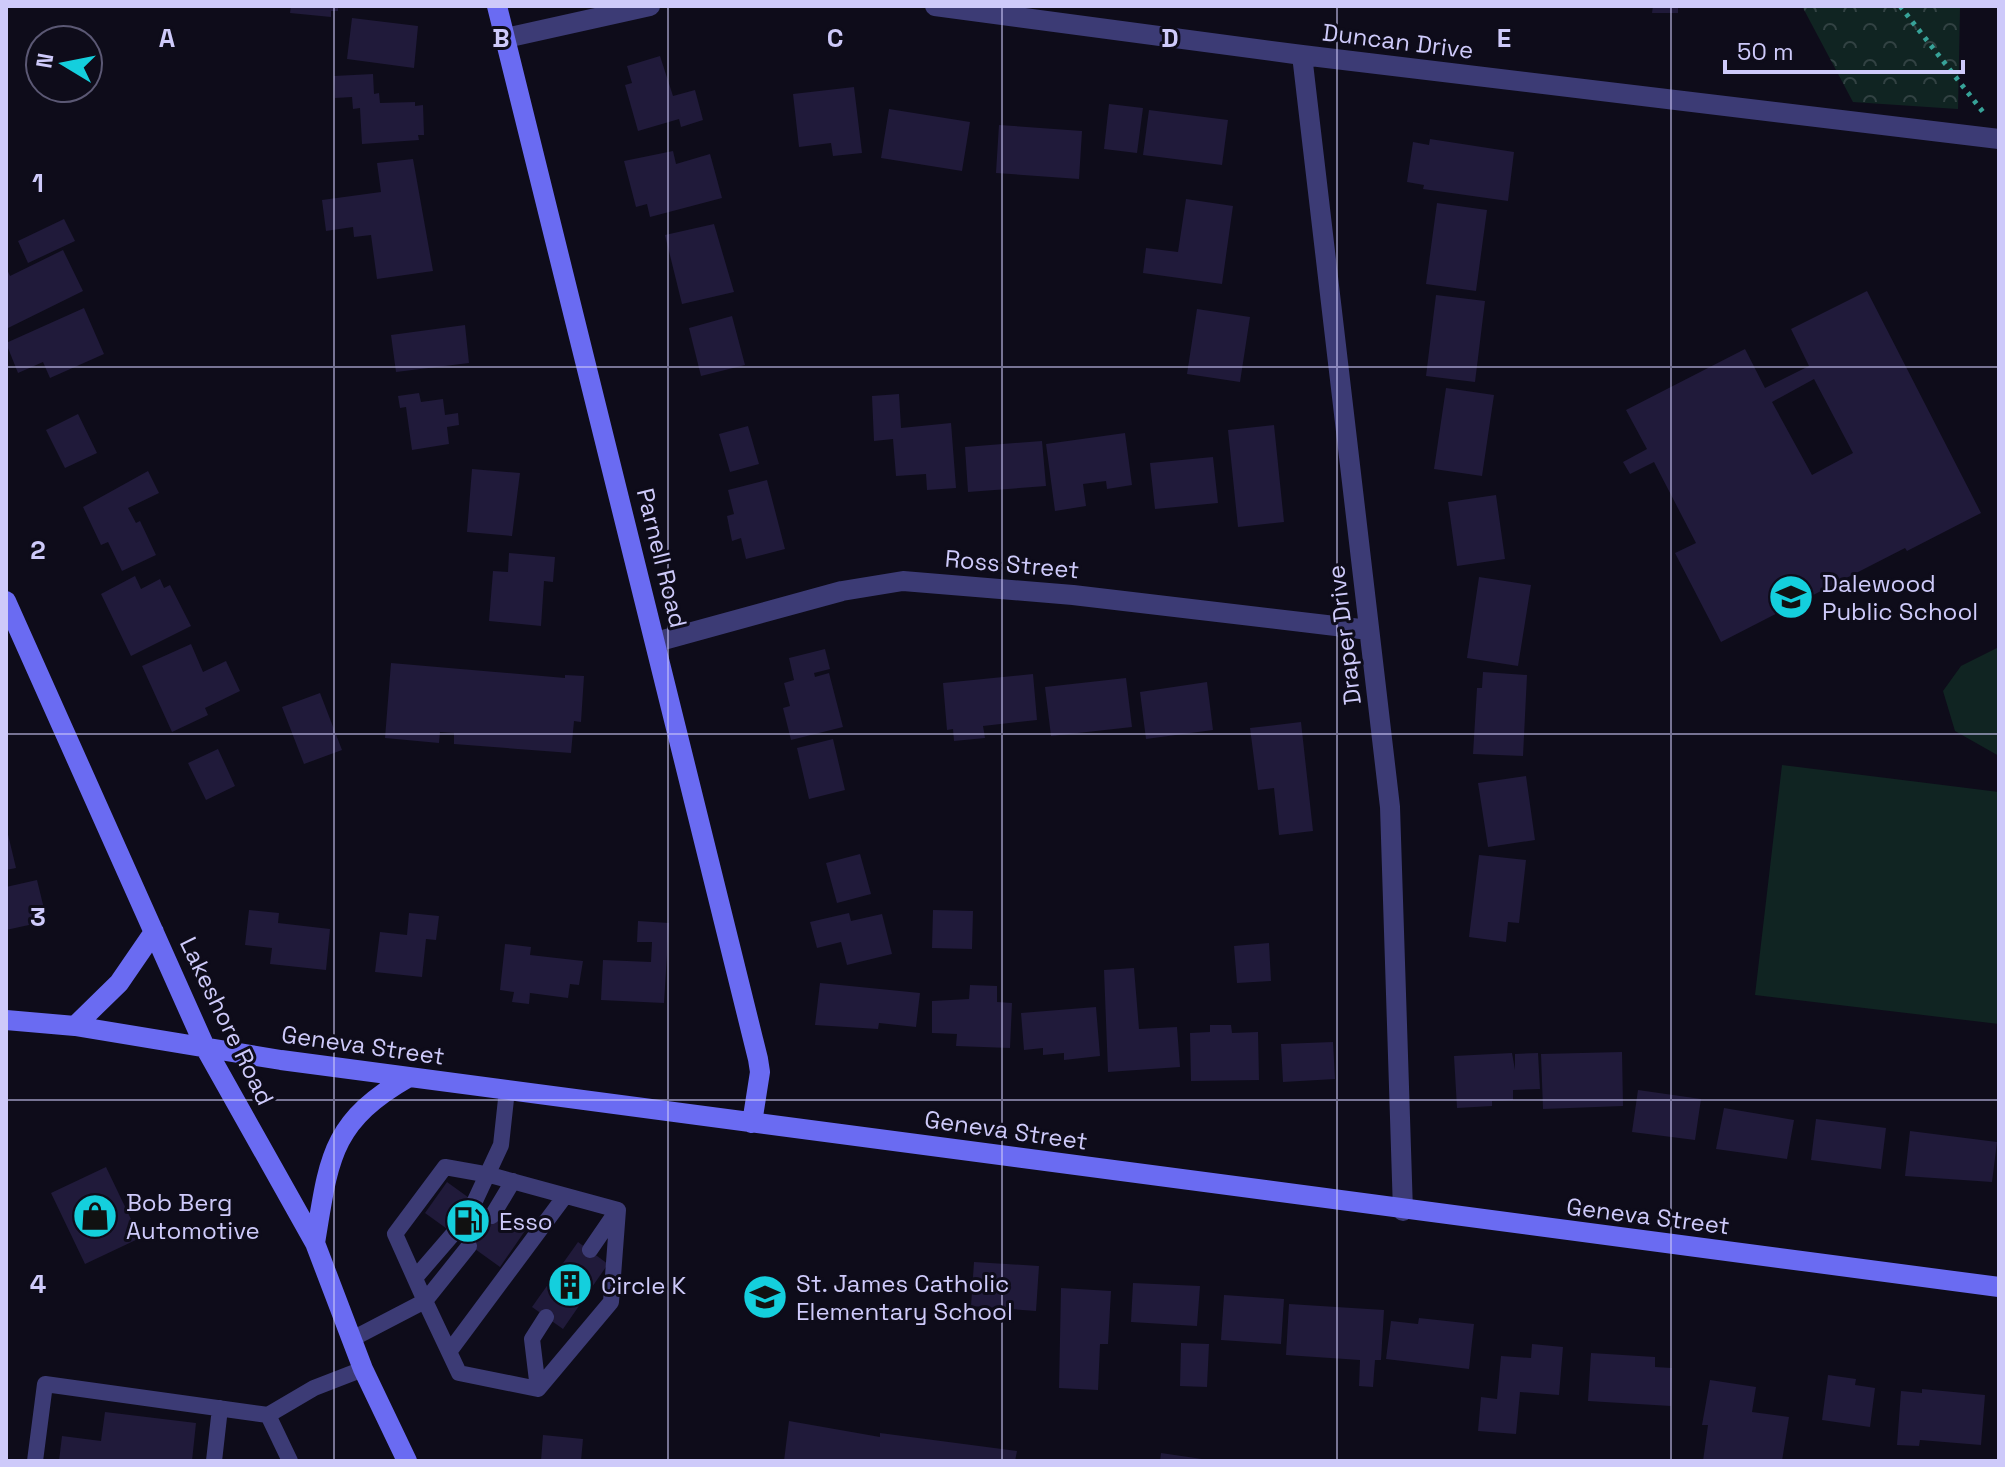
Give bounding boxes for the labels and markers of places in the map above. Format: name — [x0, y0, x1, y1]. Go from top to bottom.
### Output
place label: Dalewood Public School — [1822, 568, 1978, 627]
school or university icon: Dalewood Public School — [1767, 573, 1815, 621]
place label: Bob Berg Automotive — [126, 1187, 260, 1246]
shop icon: Bob Berg Automotive — [71, 1192, 119, 1240]
fuel station icon: Esso — [444, 1197, 492, 1245]
place label: Esso — [499, 1206, 553, 1237]
building icon: Circle K — [546, 1261, 594, 1309]
place label: St. James Catholic Elementary School — [796, 1268, 1013, 1327]
place label: Circle K — [601, 1270, 687, 1301]
school or university icon: St. James Catholic Elementary School — [741, 1273, 789, 1321]

